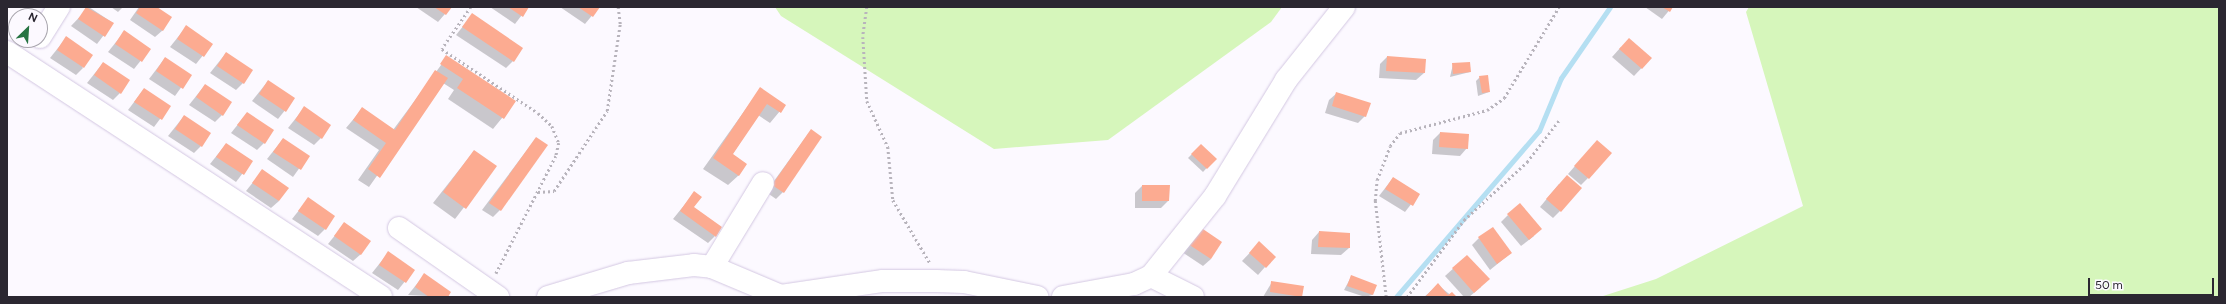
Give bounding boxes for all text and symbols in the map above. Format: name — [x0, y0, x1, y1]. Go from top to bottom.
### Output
north arrow — [8, 8, 48, 48]
text: N — [26, 10, 39, 25]
scale bar — [2090, 270, 2216, 296]
text: 50 m — [2095, 278, 2123, 292]

